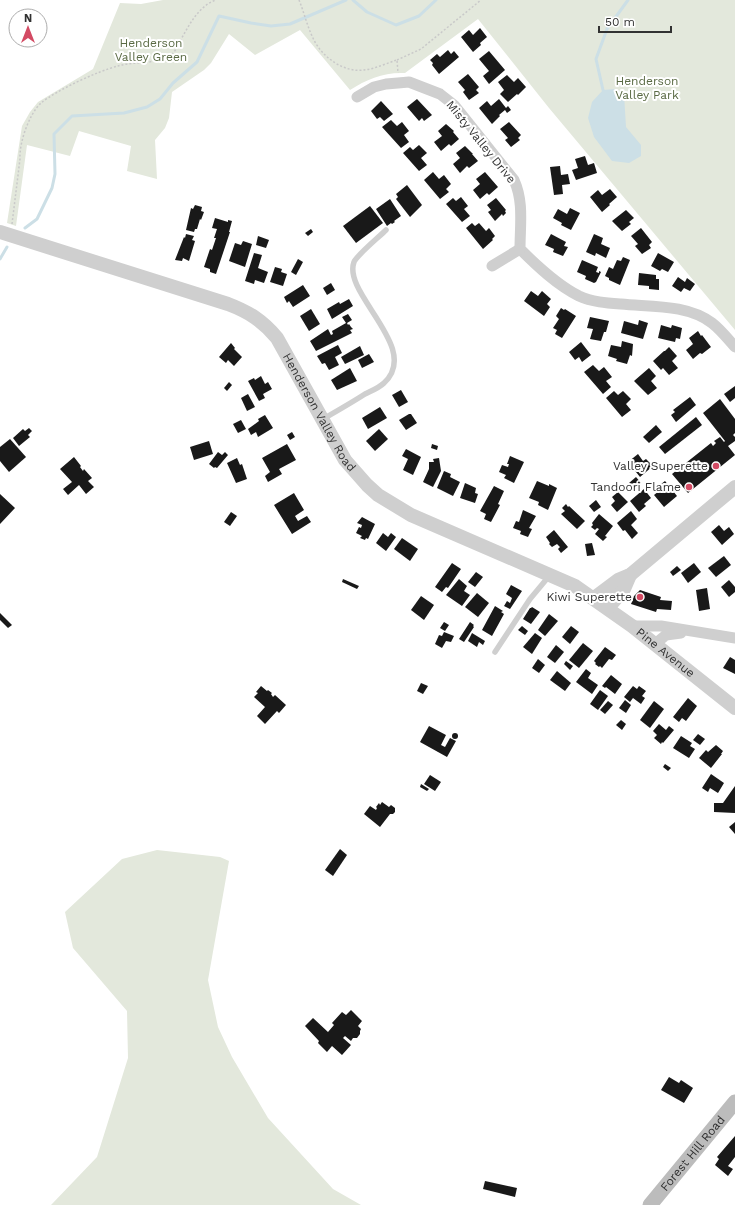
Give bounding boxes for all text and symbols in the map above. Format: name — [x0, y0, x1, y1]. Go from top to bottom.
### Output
north arrow — [8, 8, 48, 48]
scale bar — [599, 8, 671, 34]
text: N — [24, 12, 32, 25]
text: 50 m — [605, 15, 635, 29]
park label: Henderson Valley Green — [115, 36, 187, 64]
park label: Henderson Valley Park — [615, 74, 679, 102]
street label: Misty Valley Drive — [443, 98, 519, 186]
street label: Henderson Valley Road — [280, 351, 359, 474]
place label: Valley Superette — [613, 459, 708, 473]
marker: Valley Superette — [711, 461, 721, 471]
place label: Tandoori Flame — [590, 480, 681, 494]
marker: Tandoori Flame — [684, 482, 694, 492]
place label: Kiwi Superette — [546, 590, 632, 604]
marker: Kiwi Superette — [635, 592, 645, 602]
street label: Pine Avenue — [633, 625, 698, 680]
street label: Forest Hill Road — [658, 1113, 728, 1194]

